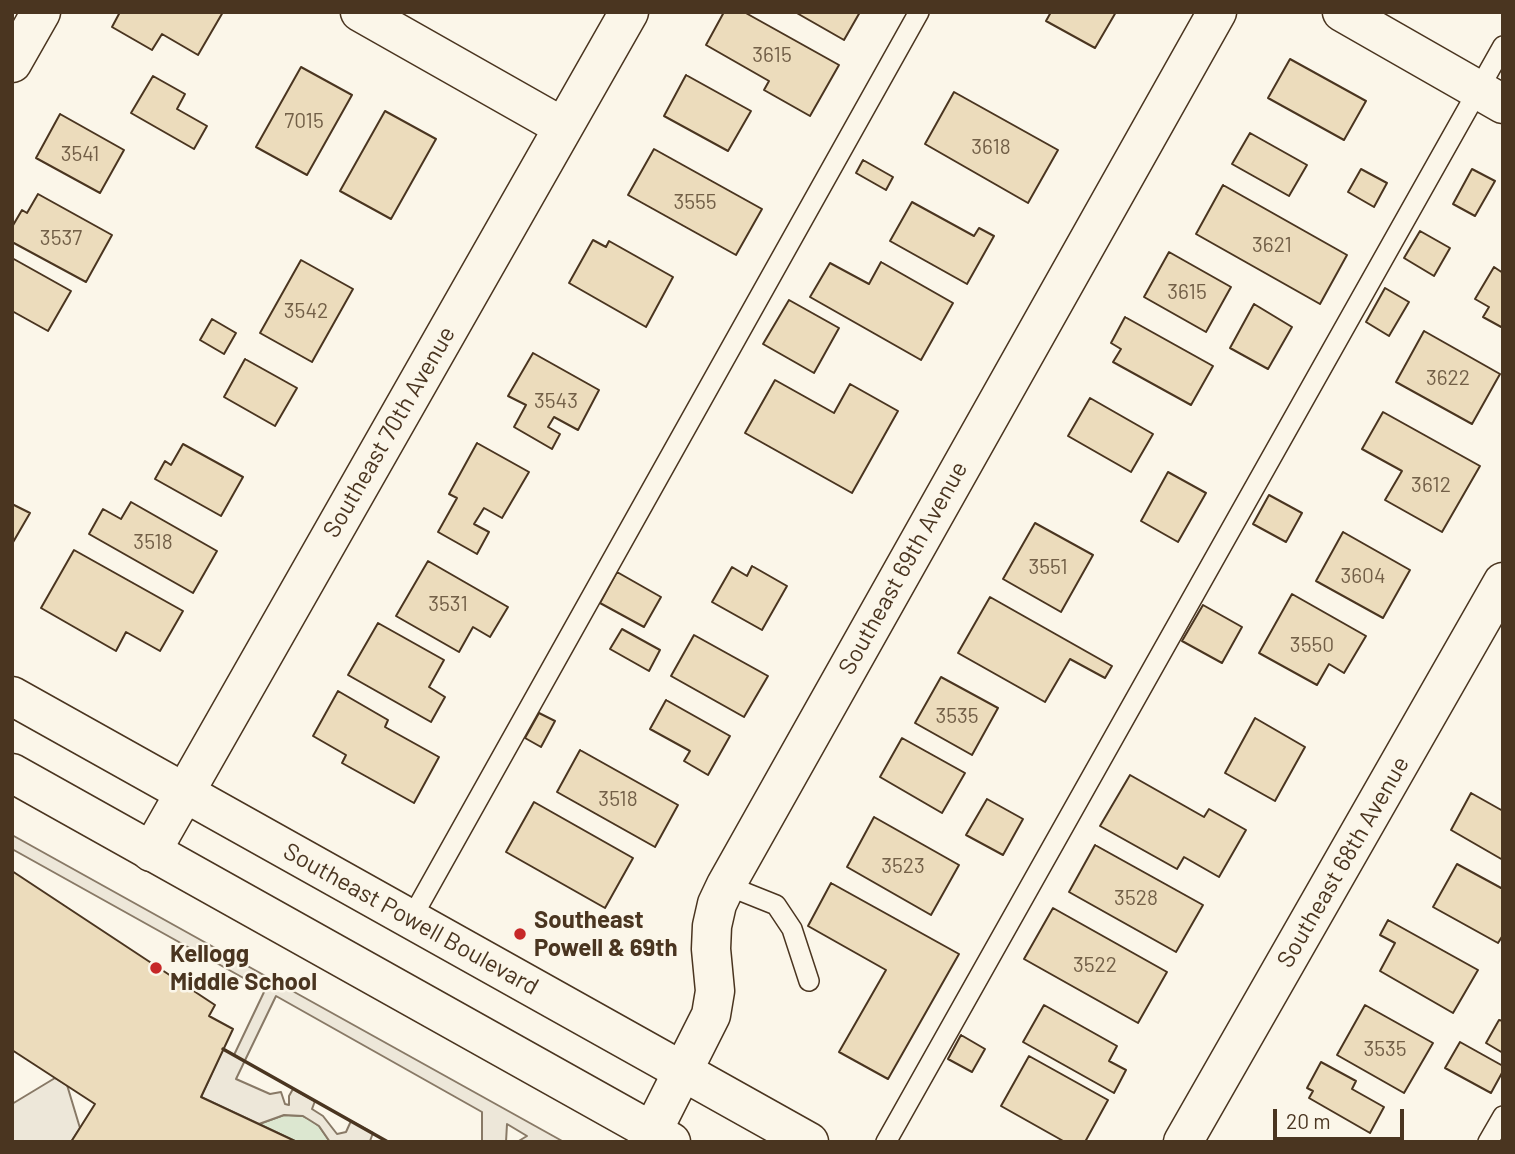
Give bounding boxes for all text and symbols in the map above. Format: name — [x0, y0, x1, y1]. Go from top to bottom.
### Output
house number: 3615 — [752, 42, 792, 68]
house number: 7015 — [284, 108, 324, 134]
house number: 3618 — [971, 134, 1011, 160]
house number: 3541 — [61, 141, 99, 167]
house number: 3555 — [673, 189, 717, 215]
house number: 3537 — [40, 225, 82, 251]
house number: 3621 — [1252, 232, 1292, 258]
house number: 3615 — [1167, 279, 1207, 305]
house number: 3542 — [284, 298, 328, 324]
street label: Southeast 70th Avenue — [317, 321, 461, 543]
house number: 3622 — [1426, 365, 1470, 391]
house number: 3543 — [534, 388, 578, 414]
street label: Southeast 69th Avenue — [832, 456, 974, 680]
house number: 3612 — [1411, 472, 1451, 498]
house number: 3518 — [133, 529, 173, 555]
house number: 3551 — [1028, 554, 1068, 580]
house number: 3604 — [1340, 563, 1386, 589]
house number: 3531 — [428, 591, 468, 617]
house number: 3550 — [1290, 632, 1334, 658]
house number: 3535 — [935, 703, 979, 729]
street label: Southeast 68th Avenue — [1271, 751, 1415, 973]
house number: 3518 — [598, 786, 638, 812]
street label: Southeast Powell Boulevard — [278, 837, 544, 1001]
house number: 3523 — [881, 853, 925, 879]
house number: 3528 — [1114, 885, 1158, 911]
place label: Southeast Powell & 69th — [534, 906, 678, 962]
marker: Southeast Powell & 69th — [512, 926, 528, 942]
place label: Kellogg Middle School — [170, 940, 317, 996]
house number: 3522 — [1073, 952, 1117, 978]
marker: Kellogg Middle School — [148, 960, 164, 976]
house number: 3535 — [1363, 1036, 1407, 1062]
scale bar — [1277, 1094, 1408, 1138]
text: 20 m — [1286, 1108, 1331, 1133]

